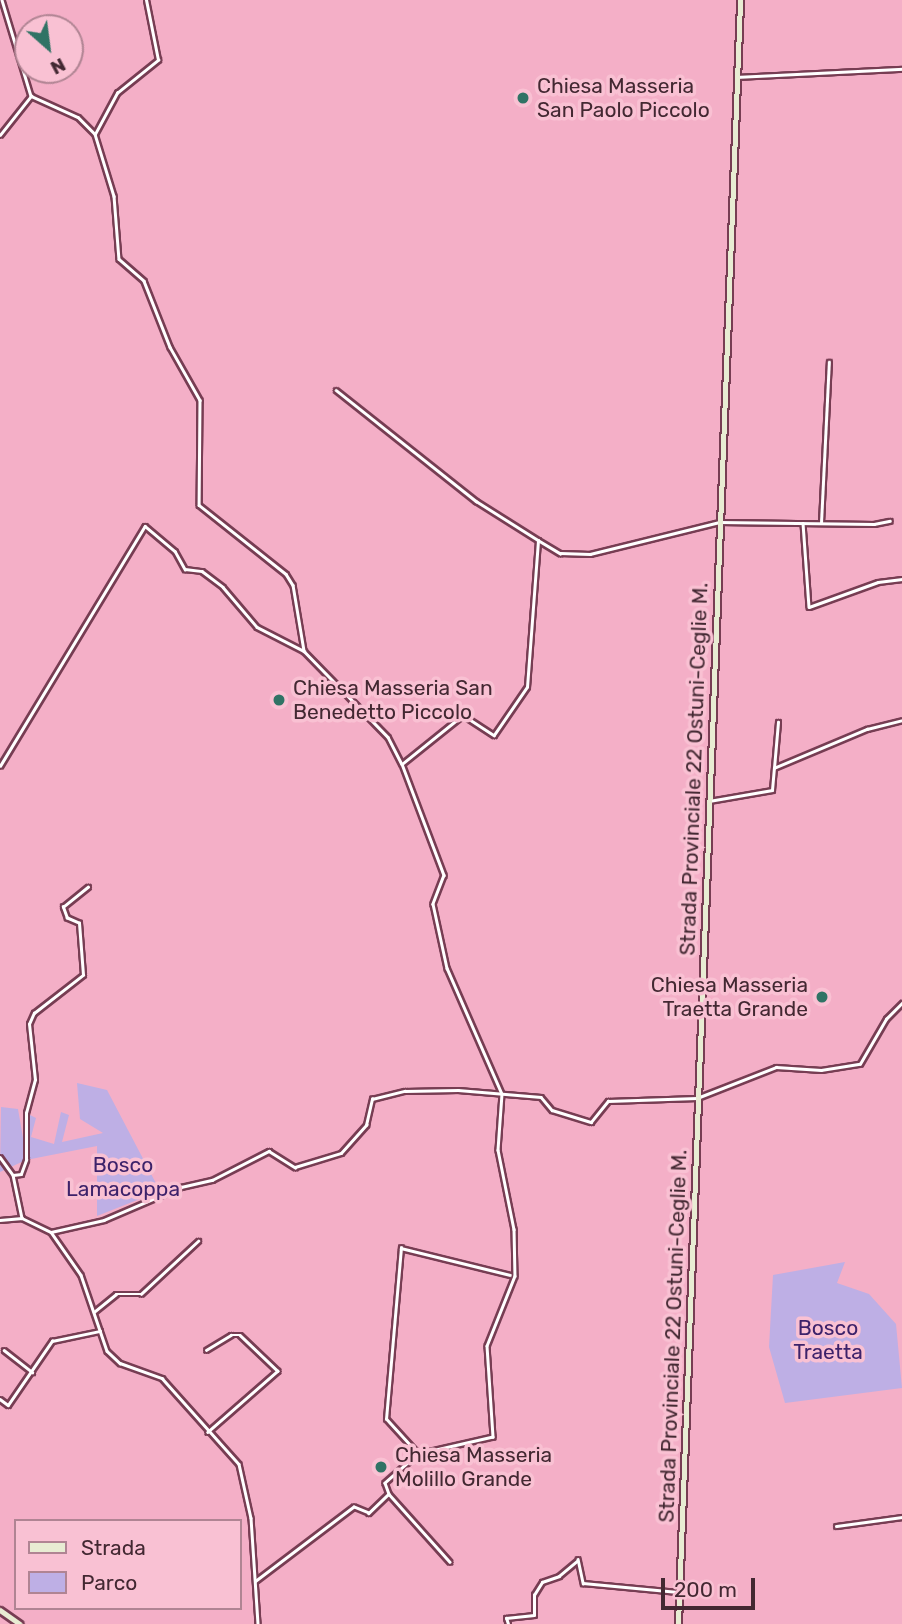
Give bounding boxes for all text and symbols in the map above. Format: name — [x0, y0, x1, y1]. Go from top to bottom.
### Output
north arrow — [14, 14, 84, 84]
text: N — [47, 53, 70, 80]
place label: Chiesa Masseria San Paolo Piccolo — [537, 73, 710, 123]
marker: Chiesa Masseria San Paolo Piccolo — [515, 90, 531, 106]
street label: Strada Provinciale 22 Ostuni-Ceglie M. — [675, 582, 713, 956]
place label: Chiesa Masseria San Benedetto Piccolo — [293, 675, 493, 725]
marker: Chiesa Masseria San Benedetto Piccolo — [271, 692, 287, 708]
place label: Chiesa Masseria Traetta Grande — [651, 972, 808, 1022]
marker: Chiesa Masseria Traetta Grande — [814, 989, 830, 1005]
street label: Strada Provinciale 22 Ostuni-Ceglie M. — [654, 1149, 692, 1523]
park label: Bosco Lamacoppa — [66, 1152, 180, 1202]
park label: Bosco Traetta — [793, 1315, 863, 1365]
place label: Chiesa Masseria Molillo Grande — [395, 1442, 552, 1492]
marker: Chiesa Masseria Molillo Grande — [373, 1459, 389, 1475]
legend — [14, 1519, 242, 1610]
text: Strada — [81, 1535, 146, 1560]
scale bar — [664, 1564, 758, 1608]
text: Parco — [81, 1570, 137, 1595]
text: 200 m — [674, 1577, 737, 1602]

